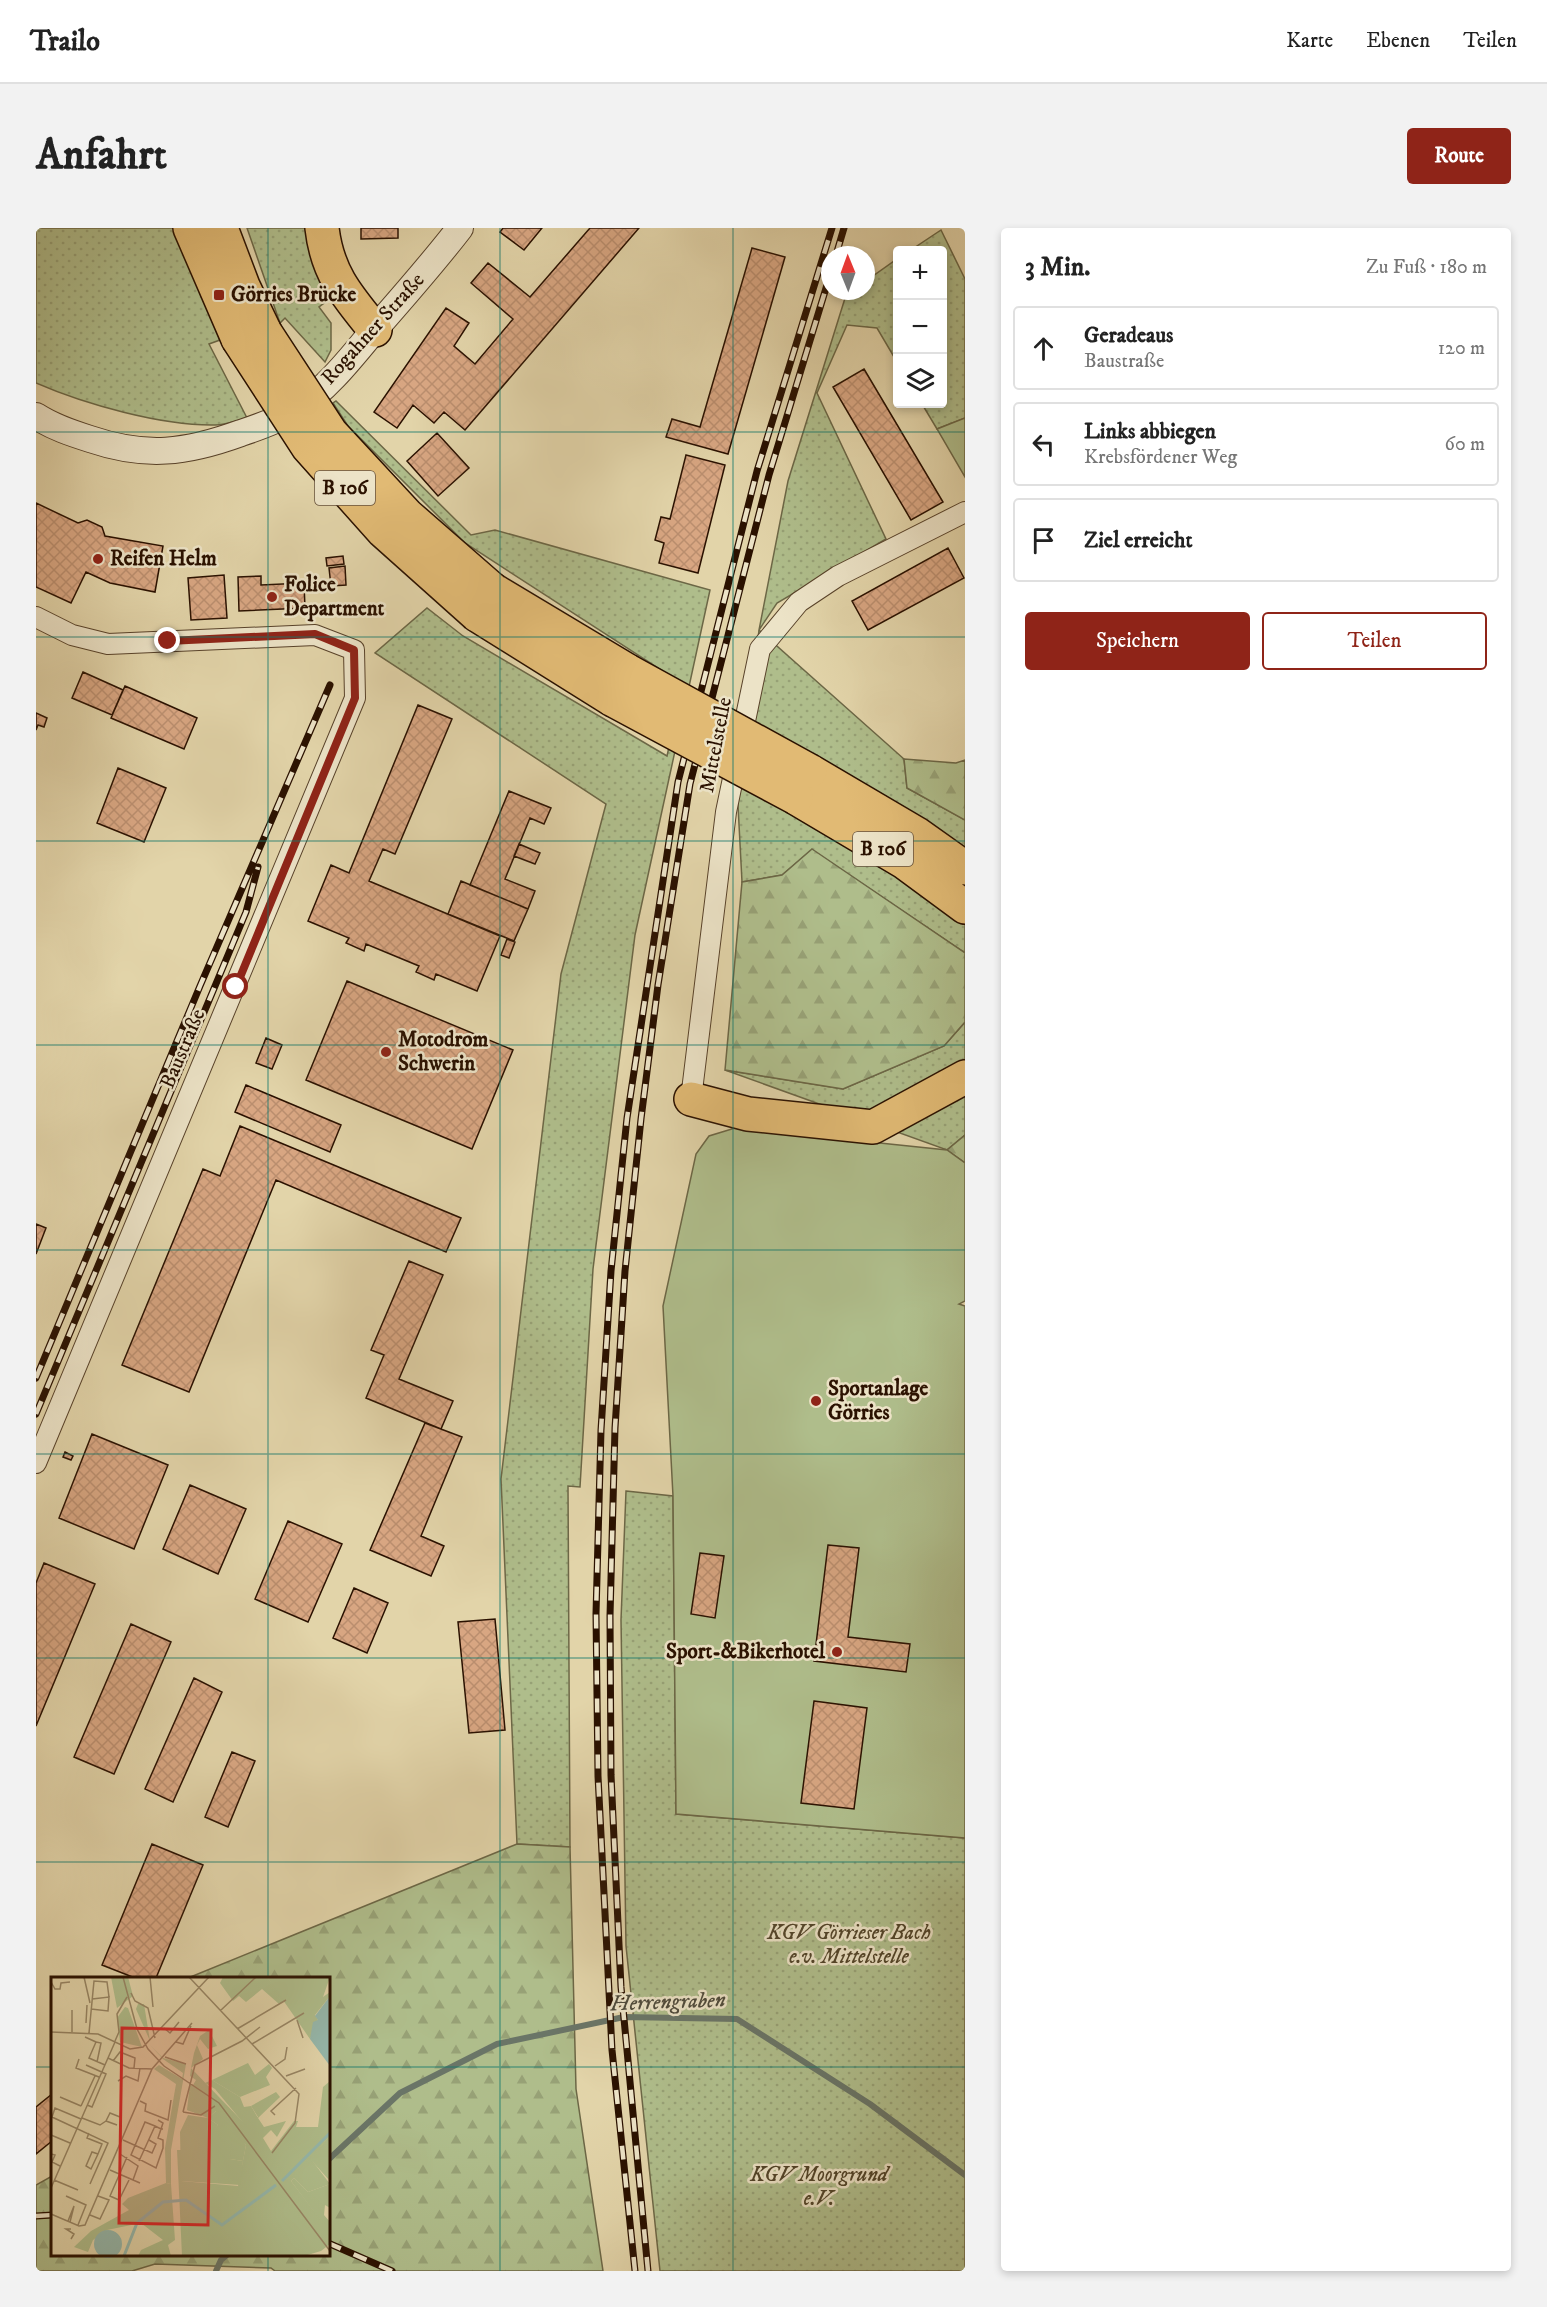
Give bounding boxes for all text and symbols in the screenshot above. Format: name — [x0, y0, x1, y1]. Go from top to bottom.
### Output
text: Trailo — [30, 24, 100, 59]
text: Karte — [1286, 28, 1333, 54]
text: Ebenen — [1366, 28, 1430, 54]
text: Teilen — [1463, 28, 1517, 54]
button: Route — [1407, 128, 1511, 184]
text: Anfahrt — [36, 130, 167, 182]
north arrow — [821, 246, 875, 300]
map controls — [893, 246, 947, 408]
button: + — [893, 246, 947, 300]
text: 3 Min. — [1025, 251, 1090, 284]
text: Zu Fuß · 180 m — [1366, 255, 1487, 280]
street label: Rogahner Straße — [316, 267, 430, 390]
place label: Görries Brücke — [231, 282, 356, 308]
marker: Görries Brücke — [212, 288, 226, 302]
button: − — [893, 300, 947, 354]
text: Geradeaus — [1084, 322, 1173, 349]
icon: ahead — [1027, 332, 1060, 365]
text: 120 m — [1438, 336, 1485, 361]
text: Baustraße — [1084, 349, 1164, 374]
button: layers — [893, 354, 947, 408]
text: Links abbiegen — [1084, 418, 1216, 445]
icon: left — [1027, 428, 1060, 461]
text: 60 m — [1445, 432, 1485, 457]
text: Krebsfördener Weg — [1084, 445, 1237, 470]
road number: B 106 — [315, 471, 375, 505]
icon: arrive — [1027, 524, 1060, 557]
text: Ziel erreicht — [1084, 527, 1192, 554]
place label: Reifen Helm — [110, 546, 217, 572]
marker: Reifen Helm — [91, 552, 105, 566]
place label: Folice Department — [284, 572, 385, 622]
marker: Folice Department — [265, 590, 279, 604]
button: Speichern — [1025, 612, 1250, 670]
button: Teilen — [1262, 612, 1487, 670]
route end — [154, 627, 180, 653]
street label: Mittelstelle — [694, 695, 738, 795]
road number: B 106 — [853, 832, 913, 866]
route start — [222, 973, 248, 999]
street label: Baustraße — [155, 1005, 212, 1093]
place label: Motodrom Schwerin — [398, 1027, 489, 1077]
marker: Motodrom Schwerin — [379, 1045, 393, 1059]
place label: Sportanlage Görries — [828, 1376, 929, 1426]
marker: Sportanlage Görries — [809, 1394, 823, 1408]
place label: Sport-&Bikerhotel — [666, 1639, 826, 1665]
marker: Sport-&Bikerhotel — [830, 1645, 844, 1659]
park label: KGV Görrieser Bach e.v. Mittelstelle — [766, 1920, 931, 1970]
inset map — [51, 1977, 330, 2256]
water label: Herrengraben — [609, 1986, 726, 2018]
park label: KGV Moorgrund e.V. — [749, 2162, 891, 2212]

